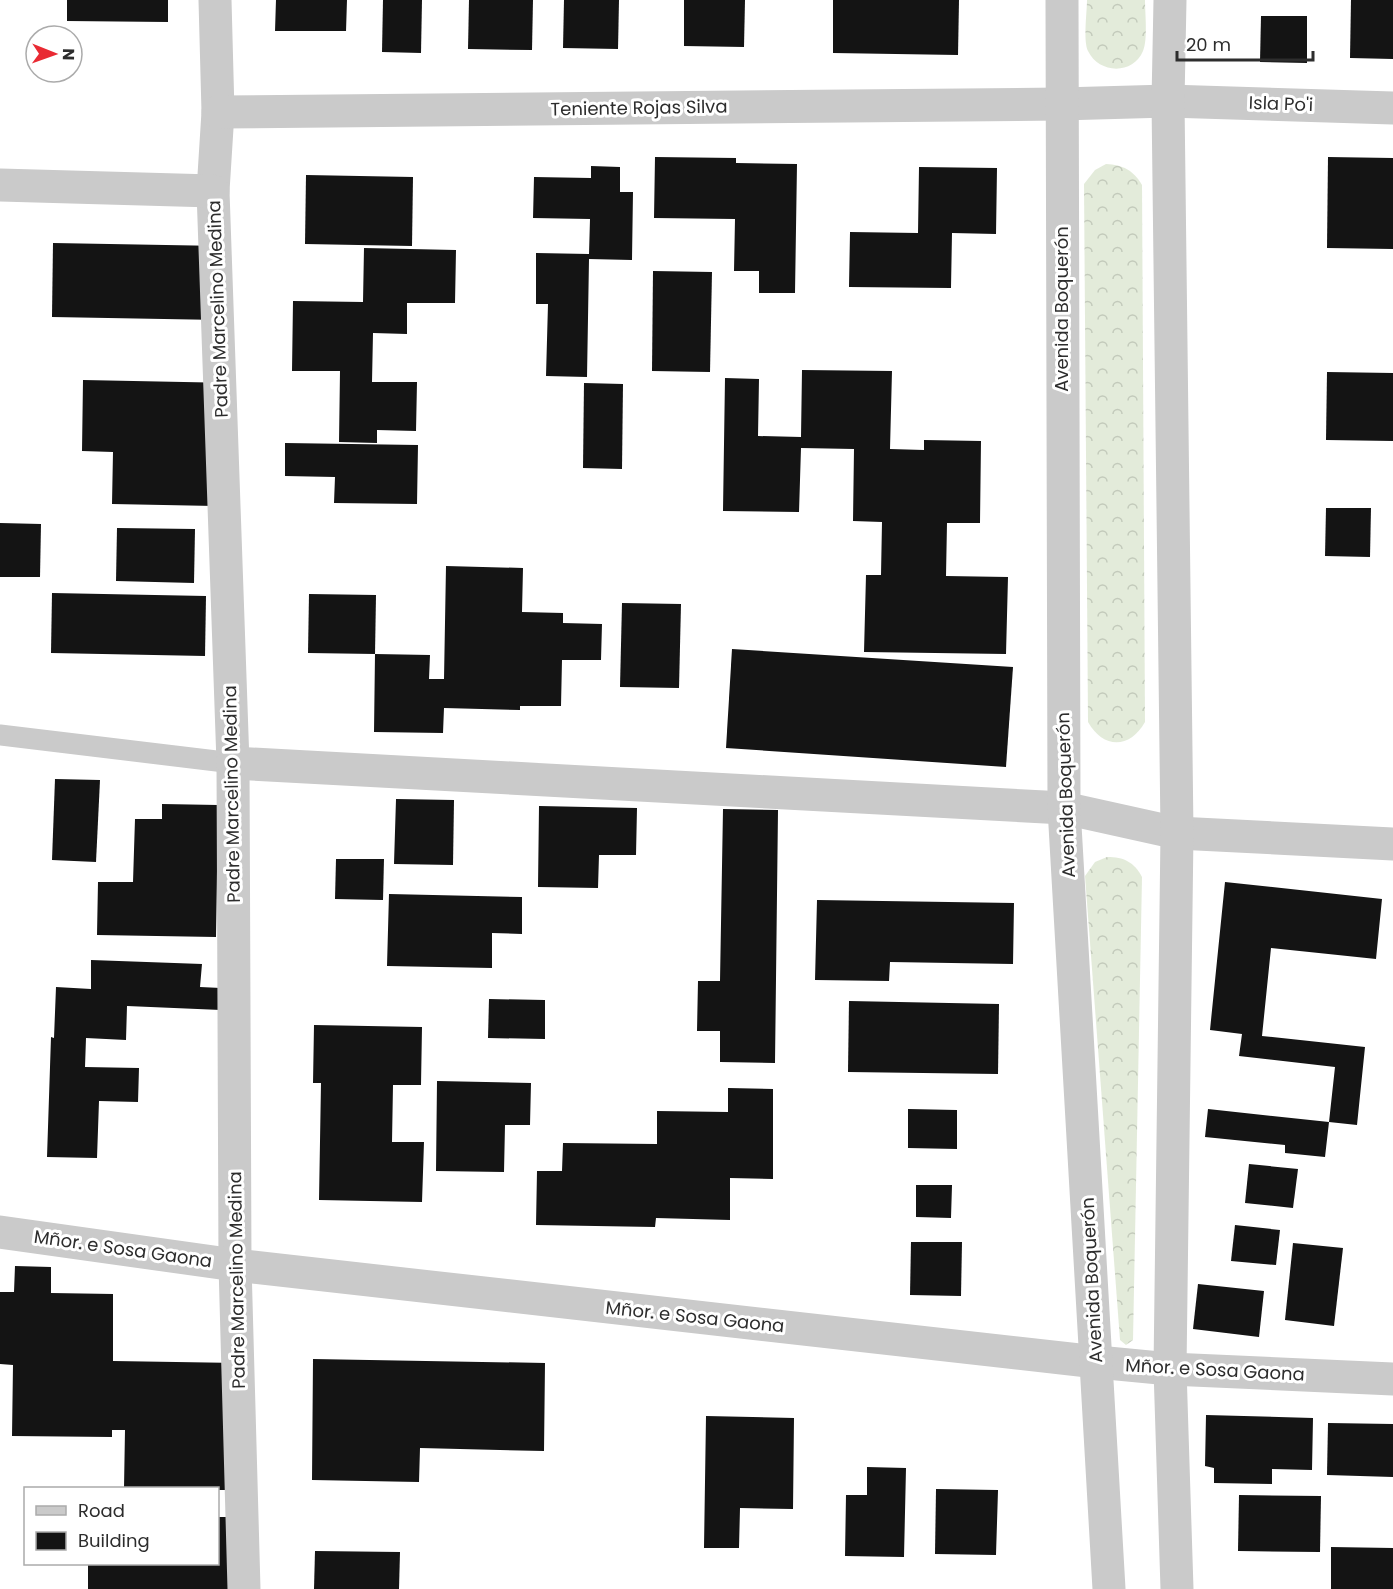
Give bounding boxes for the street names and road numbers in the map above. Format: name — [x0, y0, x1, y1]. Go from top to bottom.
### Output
street label: Isla Po'i — [1248, 90, 1314, 117]
street label: Teniente Rojas Silva — [550, 93, 728, 122]
street label: Padre Marcelino Medina — [201, 200, 234, 418]
street label: Avenida Boquerón — [1049, 226, 1074, 392]
street label: Padre Marcelino Medina — [217, 685, 246, 903]
street label: Avenida Boquerón — [1050, 712, 1081, 878]
street label: Padre Marcelino Medina — [222, 1171, 251, 1389]
street label: Avenida Boquerón — [1075, 1197, 1108, 1363]
street label: Mñor. e Sosa Gaona — [32, 1224, 214, 1273]
street label: Mñor. e Sosa Gaona — [604, 1295, 786, 1338]
street label: Mñor. e Sosa Gaona — [1125, 1352, 1305, 1387]

